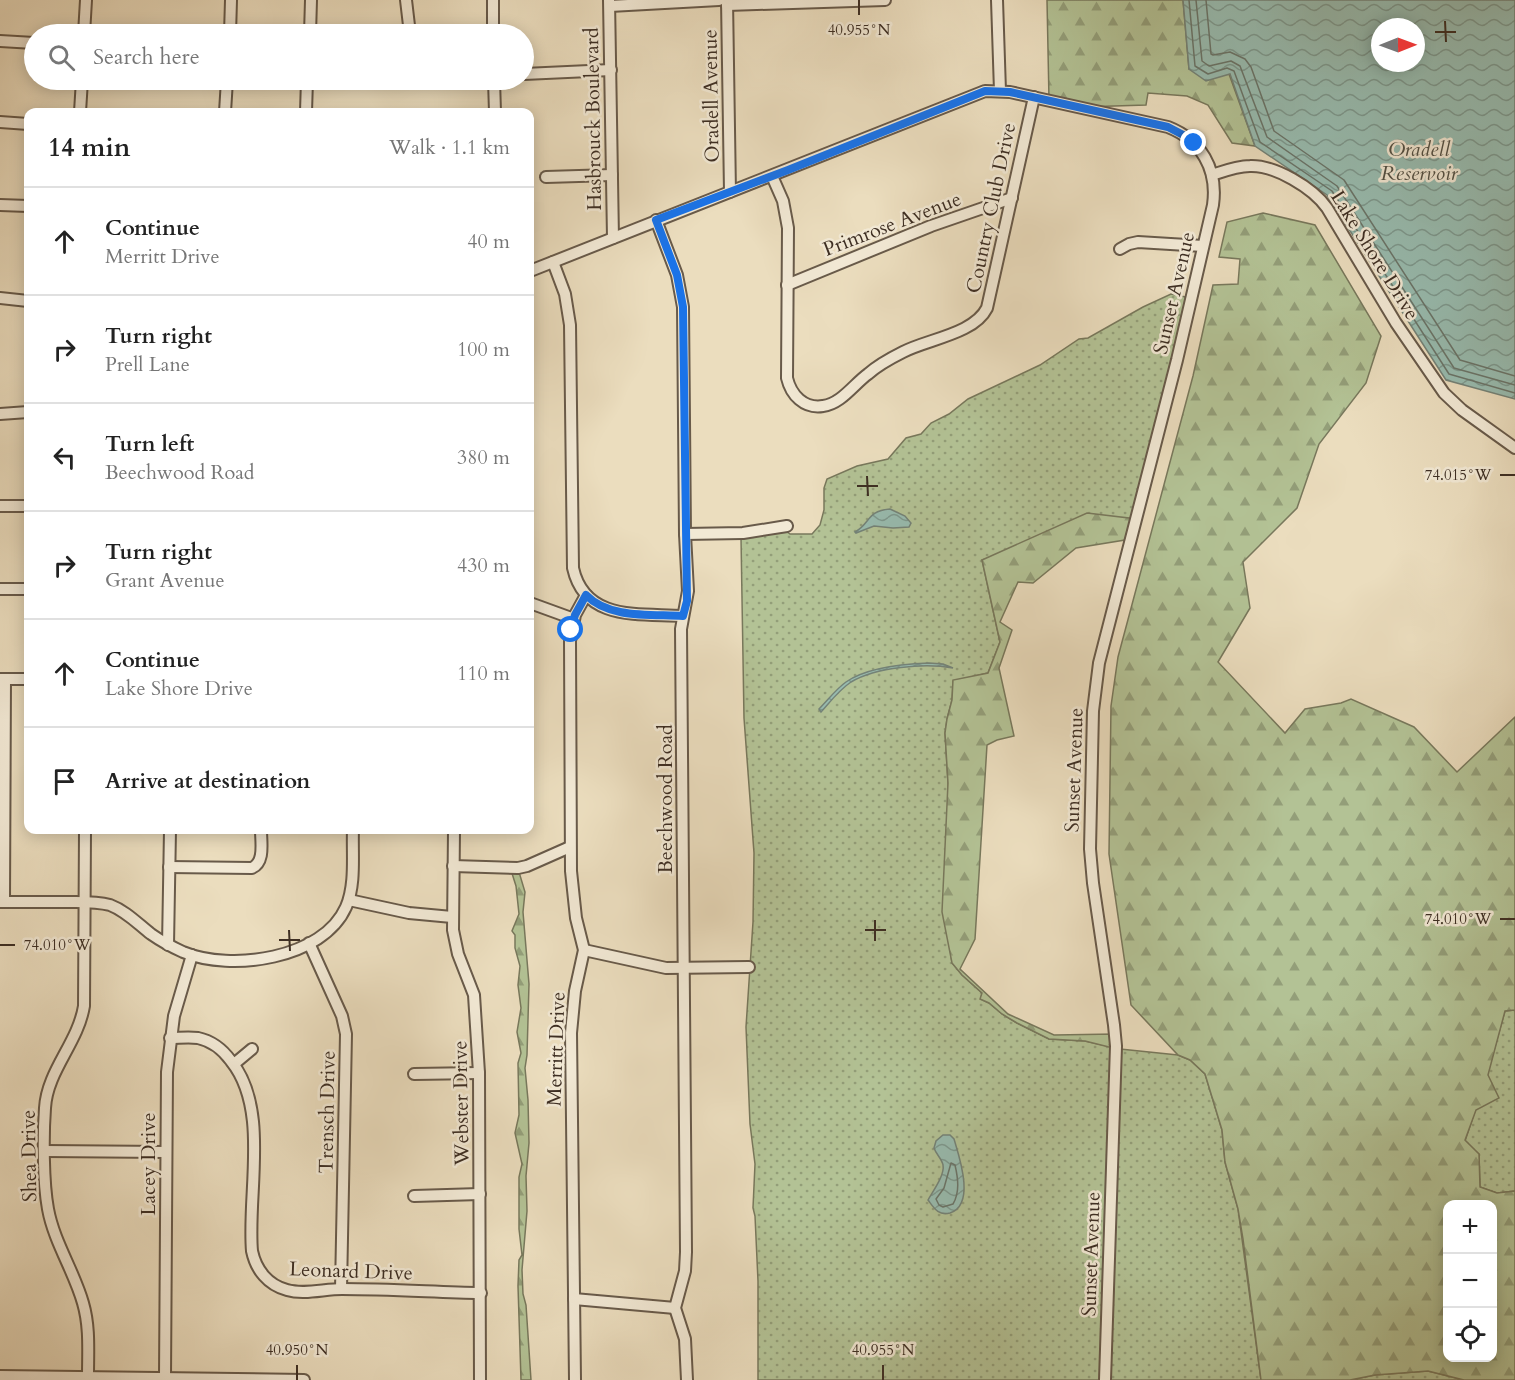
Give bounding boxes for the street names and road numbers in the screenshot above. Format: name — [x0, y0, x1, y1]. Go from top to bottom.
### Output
street label: Hasbrouck Boulevard — [578, 27, 608, 211]
street label: Oradell Avenue — [696, 29, 726, 163]
street label: Country Club Drive — [960, 120, 1022, 296]
street label: Primrose Avenue — [819, 185, 965, 263]
street label: Lake Shore Drive — [1324, 185, 1426, 325]
street label: Sunset Avenue — [1147, 229, 1201, 357]
street label: Sunset Avenue — [1058, 707, 1090, 833]
street label: Beechwood Road — [652, 724, 679, 874]
street label: Merritt Drive — [541, 991, 571, 1107]
street label: Webster Drive — [446, 1040, 476, 1167]
street label: Trensch Drive — [312, 1050, 342, 1174]
street label: Shea Drive — [15, 1110, 43, 1202]
street label: Lacey Drive — [135, 1112, 162, 1216]
street label: Sunset Avenue — [1075, 1191, 1107, 1317]
street label: Leonard Drive — [289, 1255, 413, 1287]

